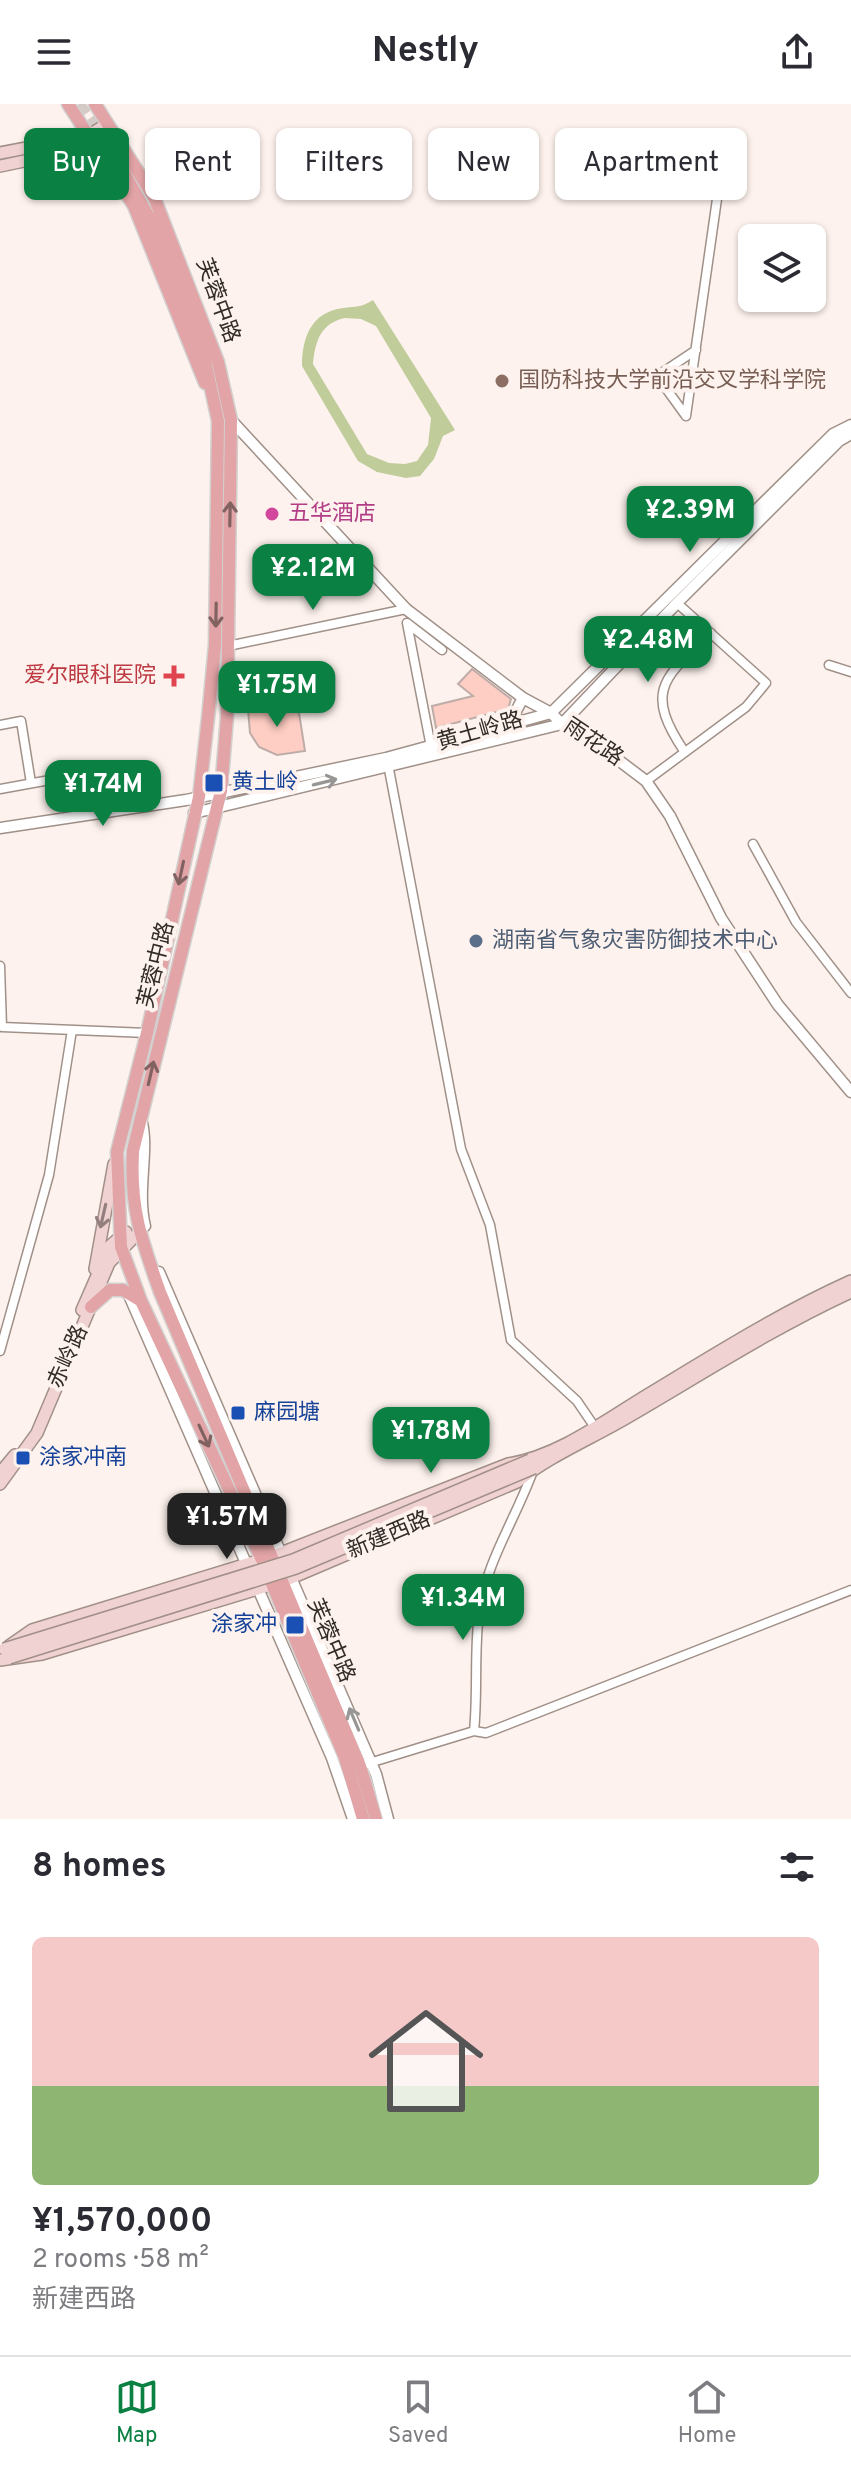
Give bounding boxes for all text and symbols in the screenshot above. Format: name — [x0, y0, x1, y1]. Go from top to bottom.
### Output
text: Nestly — [372, 29, 479, 75]
icon: menu — [32, 30, 76, 74]
icon: share — [775, 30, 819, 74]
chip: Buy — [24, 128, 129, 200]
chip: Rent — [145, 128, 260, 200]
chip: Filters — [276, 128, 412, 200]
chip: New — [428, 128, 539, 200]
chip: Apartment — [555, 128, 747, 200]
map controls — [738, 224, 826, 312]
button: layers — [738, 224, 826, 312]
street label: 芙蓉中路 — [189, 255, 245, 347]
place label: 国防科技大学前沿交叉学科学院 — [518, 368, 826, 395]
marker: 国防科技大学前沿交叉学科学院 — [493, 372, 511, 390]
pin: ¥2.39M — [625, 486, 755, 554]
text: ¥2.39M — [645, 495, 735, 528]
one-way arrow — [222, 501, 237, 528]
place label: 五华酒店 — [288, 501, 376, 528]
marker: 五华酒店 — [263, 505, 281, 523]
pin: ¥2.12M — [248, 544, 378, 612]
text: ¥2.12M — [270, 553, 356, 586]
one-way arrow — [208, 601, 223, 628]
pin: ¥2.48M — [583, 616, 713, 684]
text: ¥2.48M — [602, 625, 694, 658]
pin: ¥1.75M — [212, 661, 342, 729]
place label: 爱尔眼科医院 — [24, 663, 156, 690]
marker: 爱尔眼科医院 — [163, 665, 185, 687]
text: ¥1.75M — [236, 670, 318, 703]
street label: 黄土岭路 — [434, 707, 526, 757]
street label: 雨花路 — [558, 713, 628, 773]
pin: ¥1.74M — [38, 760, 168, 828]
text: ¥1.74M — [63, 769, 143, 802]
place label: 黄土岭 — [232, 770, 298, 797]
marker: 黄土岭 — [203, 772, 225, 794]
one-way arrow — [311, 774, 337, 789]
one-way arrow — [173, 860, 188, 886]
street label: 芙蓉中路 — [133, 919, 181, 1011]
place label: 湖南省气象灾害防御技术中心 — [492, 928, 778, 955]
marker: 湖南省气象灾害防御技术中心 — [467, 932, 485, 950]
one-way arrow — [144, 1060, 159, 1086]
one-way arrow — [95, 1203, 110, 1229]
street label: 赤岭路 — [43, 1321, 95, 1393]
place label: 麻园塘 — [254, 1400, 320, 1427]
marker: 麻园塘 — [229, 1404, 247, 1422]
pin: ¥1.78M — [366, 1407, 496, 1475]
text: ¥1.78M — [391, 1416, 471, 1449]
one-way arrow — [197, 1424, 212, 1448]
place label: 涂家冲南 — [39, 1445, 127, 1472]
marker: 涂家冲南 — [14, 1449, 32, 1467]
pin: ¥1.57M — [162, 1493, 292, 1561]
text: ¥1.57M — [185, 1502, 269, 1535]
street label: 新建西路 — [343, 1506, 435, 1566]
pin: ¥1.34M — [398, 1574, 528, 1642]
text: ¥1.34M — [420, 1583, 506, 1616]
street label: 芙蓉中路 — [300, 1595, 360, 1687]
place label: 涂家冲 — [211, 1612, 277, 1639]
marker: 涂家冲 — [284, 1614, 306, 1636]
one-way arrow — [346, 1707, 361, 1732]
icon: filters — [775, 1845, 819, 1889]
text: 8 homes — [32, 1846, 166, 1889]
icon: home — [354, 1989, 498, 2133]
text: ¥1,570,000 — [32, 2201, 212, 2244]
text: 2 rooms · 58 m² — [32, 2244, 209, 2277]
text: 新建西路 — [32, 2284, 136, 2317]
tab: Map — [115, 2375, 159, 2450]
tab: Saved — [388, 2375, 449, 2450]
tab: Home — [678, 2375, 736, 2450]

